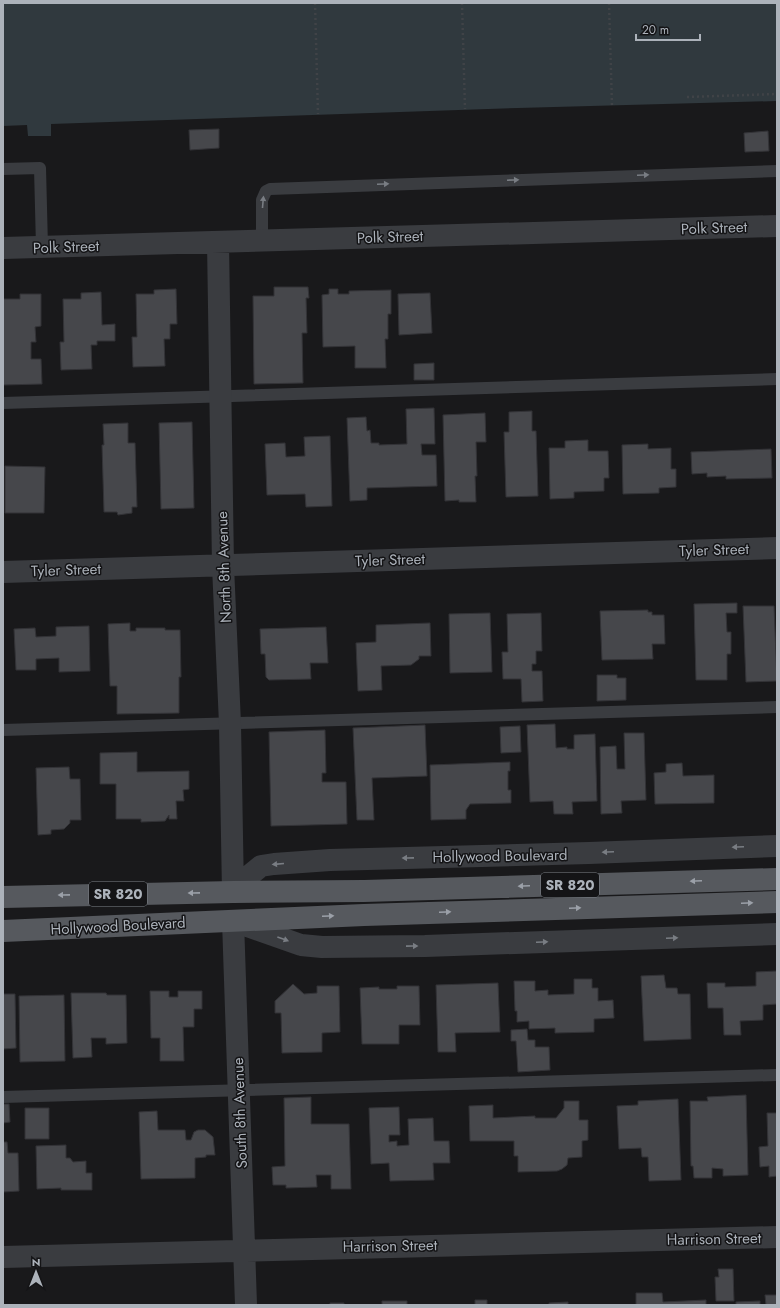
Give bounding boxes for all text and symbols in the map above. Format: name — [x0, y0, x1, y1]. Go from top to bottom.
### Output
scale bar — [636, 16, 700, 42]
text: 20 m — [642, 21, 669, 39]
one-way arrow — [637, 172, 649, 179]
one-way arrow — [507, 177, 520, 183]
one-way arrow — [377, 181, 389, 188]
one-way arrow — [259, 196, 266, 208]
street label: Polk Street — [680, 216, 748, 240]
street label: Polk Street — [356, 225, 424, 249]
street label: Polk Street — [32, 235, 100, 259]
street label: North 8th Avenue — [211, 510, 237, 623]
street label: Tyler Street — [679, 538, 750, 562]
street label: Tyler Street — [355, 548, 426, 572]
street label: Tyler Street — [31, 558, 102, 582]
street label: Hollywood Boulevard — [432, 844, 568, 868]
one-way arrow — [732, 844, 744, 851]
one-way arrow — [602, 849, 614, 856]
one-way arrow — [401, 855, 414, 861]
one-way arrow — [272, 860, 284, 867]
road number: SR 820 — [541, 873, 599, 897]
one-way arrow — [689, 878, 702, 884]
road number: SR 820 — [89, 882, 147, 906]
one-way arrow — [518, 883, 530, 890]
one-way arrow — [187, 890, 200, 896]
one-way arrow — [58, 892, 70, 899]
one-way arrow — [741, 900, 753, 907]
one-way arrow — [569, 905, 581, 912]
one-way arrow — [439, 909, 451, 916]
street label: Hollywood Boulevard — [50, 911, 186, 941]
one-way arrow — [322, 913, 334, 920]
one-way arrow — [666, 935, 679, 941]
one-way arrow — [278, 936, 290, 942]
one-way arrow — [536, 939, 549, 945]
one-way arrow — [406, 943, 419, 949]
street label: South 8th Avenue — [227, 1057, 253, 1169]
street label: Harrison Street — [667, 1227, 762, 1251]
street label: Harrison Street — [343, 1234, 438, 1258]
north arrow — [16, 1252, 56, 1292]
text: N — [32, 1254, 40, 1270]

